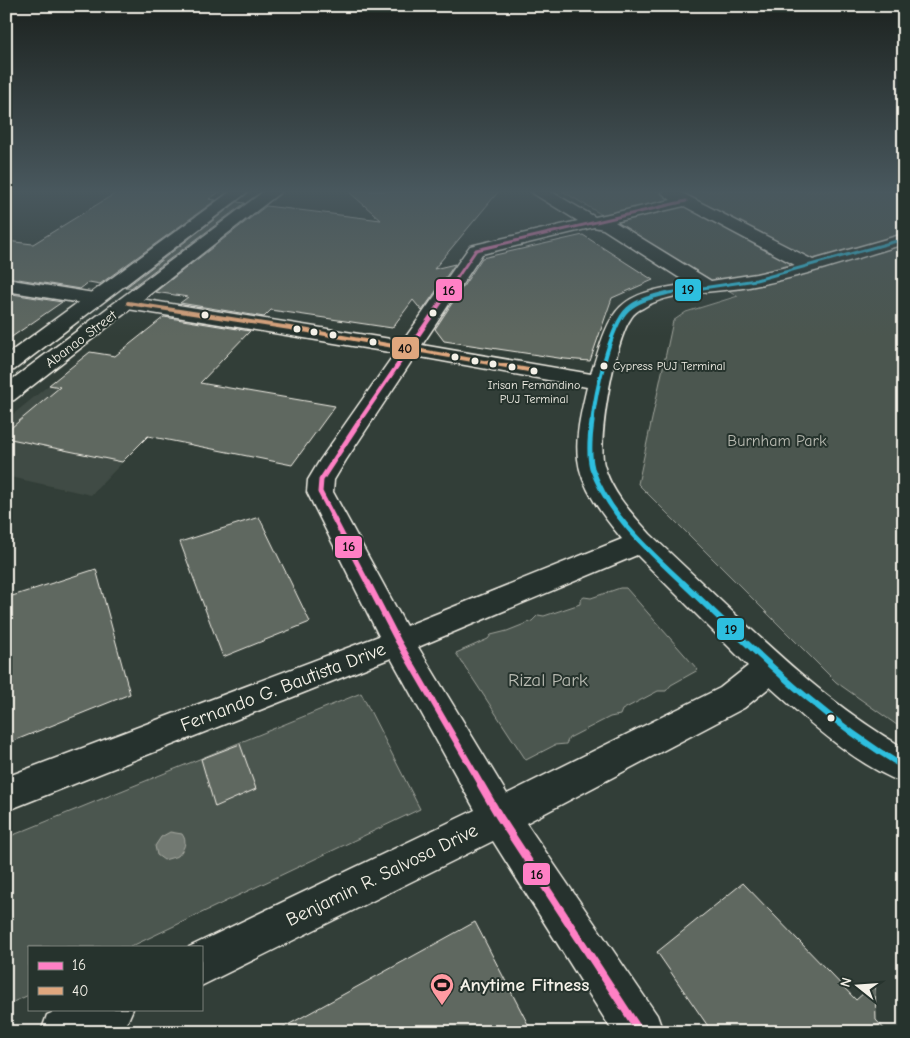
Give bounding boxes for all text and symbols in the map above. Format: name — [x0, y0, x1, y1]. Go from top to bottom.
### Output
line badge: 16 — [435, 278, 463, 302]
line badge: 19 — [674, 278, 702, 302]
text: 19 — [682, 281, 694, 298]
text: 16 — [443, 282, 455, 299]
street label: Abanao Street — [42, 306, 121, 371]
unlabelled marker — [428, 308, 438, 318]
unlabelled marker — [200, 310, 210, 320]
unlabelled marker — [292, 324, 302, 334]
unlabelled marker — [309, 327, 319, 337]
unlabelled marker — [328, 330, 338, 340]
line badge: 40 — [391, 336, 420, 360]
unlabelled marker — [368, 337, 378, 347]
text: 40 — [398, 340, 412, 357]
unlabelled marker — [450, 352, 460, 362]
unlabelled marker — [470, 356, 480, 366]
unlabelled marker — [488, 359, 498, 369]
place label: Cypress PUJ Terminal — [613, 359, 725, 373]
marker: Cypress PUJ Terminal — [599, 361, 609, 371]
unlabelled marker — [507, 362, 517, 372]
marker: Irisan Fernandino PUJ Terminal — [529, 366, 539, 376]
place label: Irisan Fernandino PUJ Terminal — [488, 378, 580, 406]
park label: Burnham Park — [727, 432, 827, 450]
line badge: 16 — [334, 535, 363, 559]
text: 16 — [343, 538, 355, 555]
line badge: 19 — [716, 617, 745, 641]
text: 19 — [725, 621, 737, 638]
street label: Fernando G. Bautista Drive — [177, 638, 389, 736]
park label: Rizal Park — [508, 669, 589, 691]
unlabelled marker — [826, 713, 836, 723]
street label: Benjamin R. Salvosa Drive — [283, 819, 481, 931]
line badge: 16 — [522, 862, 551, 886]
text: 16 — [531, 866, 543, 883]
legend — [28, 946, 202, 1010]
text: 16 — [72, 956, 86, 974]
north arrow — [832, 960, 882, 1010]
sports icon: Anytime Fitness — [429, 972, 455, 1006]
place label: Anytime Fitness — [460, 974, 589, 996]
text: N — [837, 975, 856, 989]
text: 40 — [72, 982, 88, 1000]

